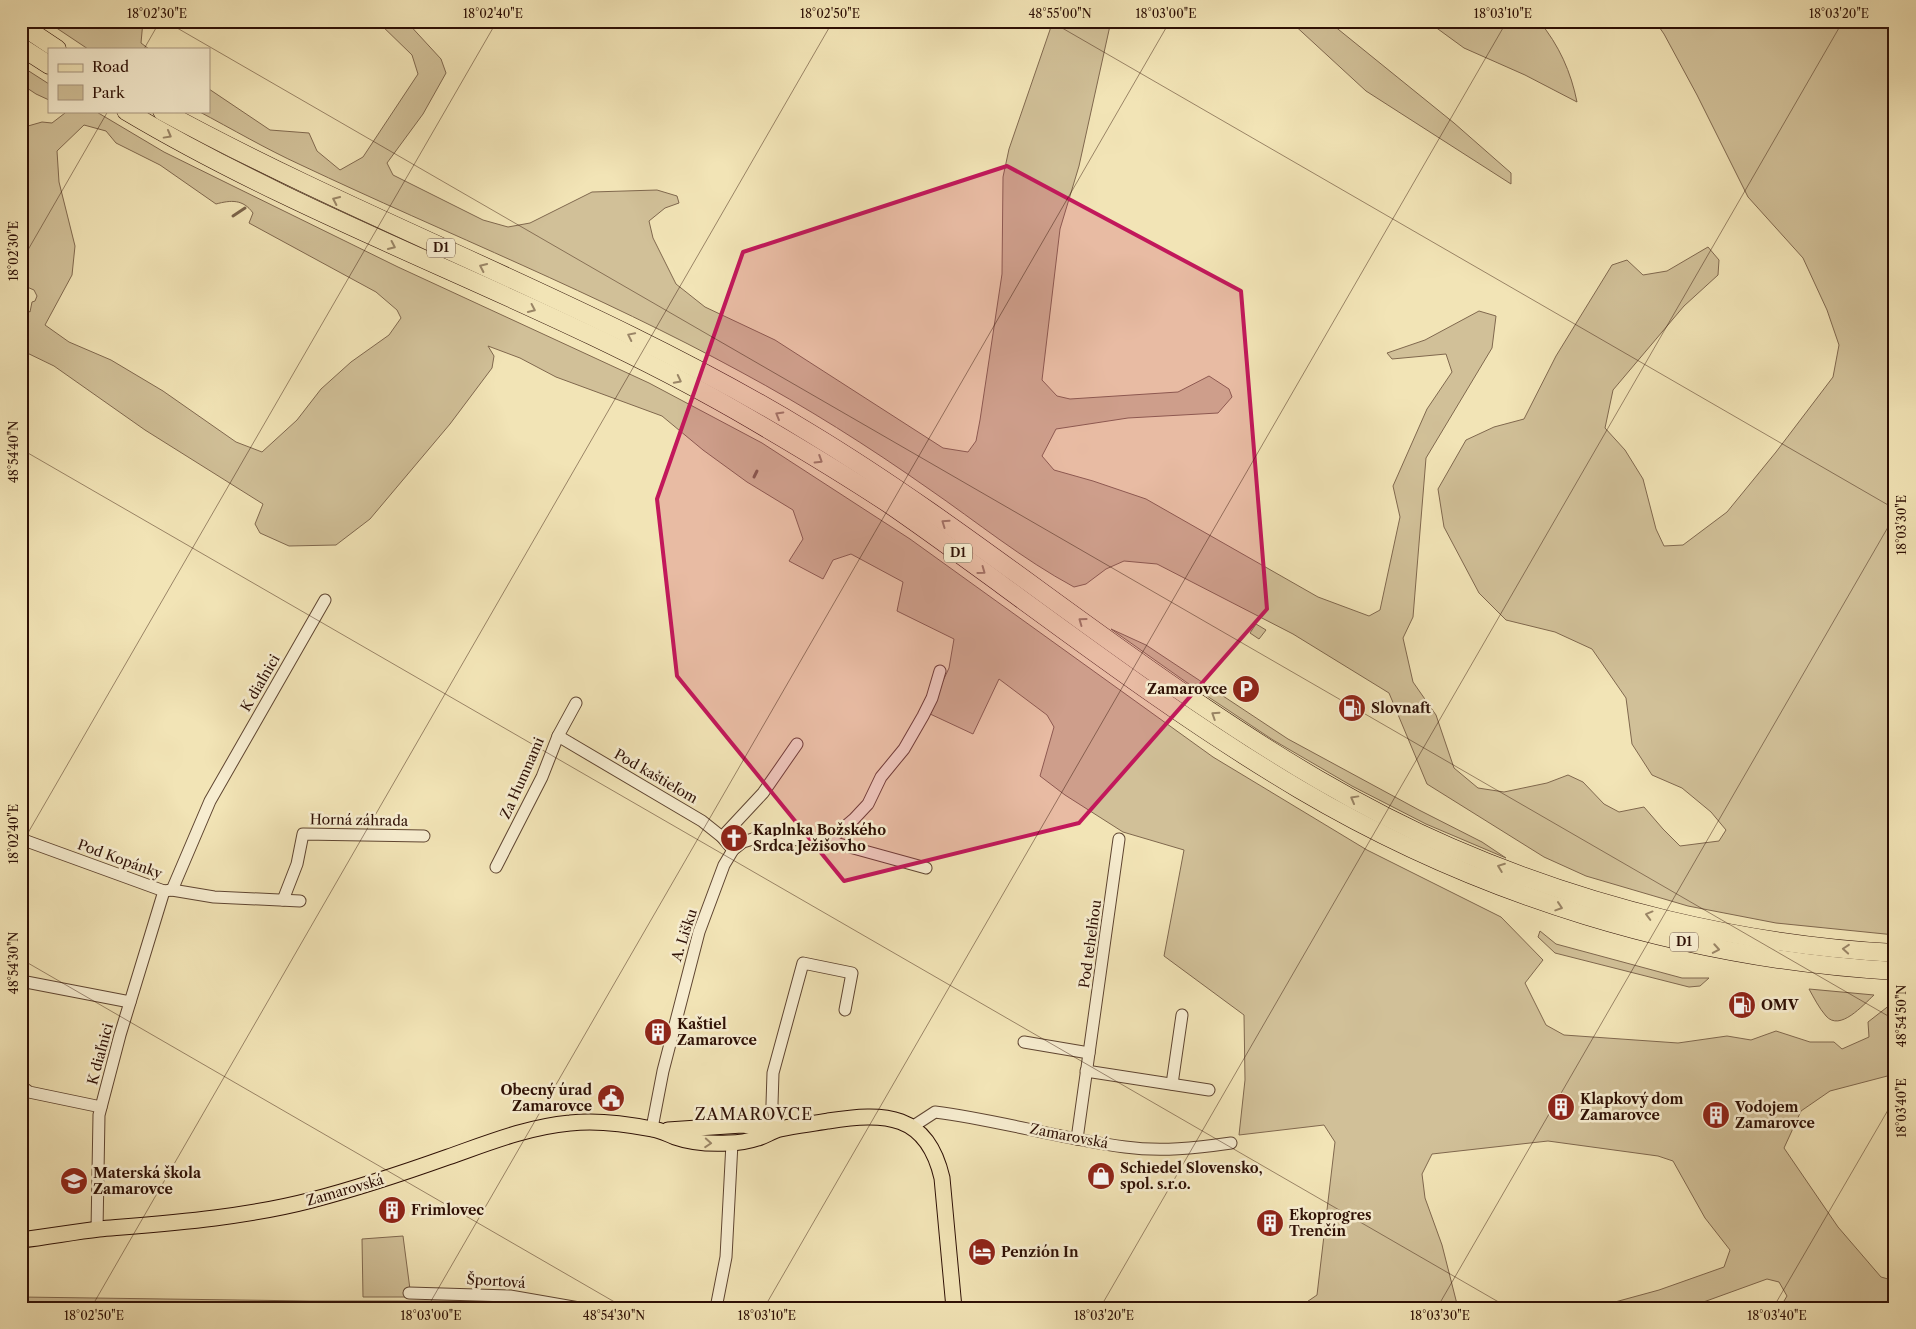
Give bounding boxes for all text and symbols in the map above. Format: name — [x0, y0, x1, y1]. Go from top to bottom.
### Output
text: 18°02'30"E — [127, 6, 187, 21]
text: 18°02'40"E — [463, 6, 523, 21]
text: 18°02'50"E — [800, 6, 860, 21]
text: 48°55'00"N — [1028, 6, 1092, 21]
text: 18°03'00"E — [1136, 6, 1196, 21]
text: 18°03'10"E — [1474, 6, 1532, 21]
text: 18°03'20"E — [1809, 6, 1869, 21]
legend — [48, 48, 210, 112]
text: Road — [92, 57, 129, 76]
text: Park — [92, 83, 126, 102]
one-way arrow — [163, 129, 172, 139]
one-way arrow — [332, 195, 341, 206]
text: 18°02'30"E — [6, 221, 21, 281]
road number: D1 — [427, 238, 455, 258]
one-way arrow — [387, 239, 396, 250]
one-way arrow — [479, 263, 488, 274]
one-way arrow — [527, 303, 536, 313]
one-way arrow — [627, 332, 636, 342]
one-way arrow — [673, 374, 682, 384]
one-way arrow — [776, 411, 785, 421]
text: 48°54'40"N — [6, 421, 21, 483]
one-way arrow — [814, 453, 823, 463]
text: 18°03'30"E — [1894, 495, 1909, 555]
one-way arrow — [942, 520, 951, 528]
road number: D1 — [944, 544, 972, 562]
one-way arrow — [977, 565, 986, 574]
one-way arrow — [1078, 618, 1088, 627]
street label: K diaľnici — [236, 651, 284, 715]
parking icon: Zamarovce — [1231, 674, 1261, 704]
place label: Zamarovce — [1147, 680, 1227, 698]
fuel station icon: Slovnaft — [1337, 693, 1367, 723]
place label: Slovnaft — [1371, 699, 1432, 717]
one-way arrow — [1212, 711, 1221, 721]
street label: Za Humnami — [496, 734, 548, 822]
street label: Pod kaštieľom — [611, 745, 701, 807]
one-way arrow — [1350, 795, 1359, 805]
text: 18°02'40"E — [6, 804, 21, 864]
street label: Horná záhrada — [310, 810, 409, 830]
place label: Kaplnka Božského Srdca Ježišovho — [753, 821, 886, 855]
church icon: Kaplnka Božského Srdca Ježišovho — [719, 823, 749, 853]
street label: Pod Kopánky — [75, 835, 165, 883]
one-way arrow — [1497, 863, 1506, 874]
street label: Pod tehelňou — [1075, 898, 1105, 989]
one-way arrow — [1554, 901, 1562, 911]
street label: A. Lišku — [667, 906, 701, 964]
one-way arrow — [1645, 910, 1653, 920]
text: 48°54'30"N — [6, 932, 21, 994]
road number: D1 — [1670, 932, 1698, 952]
one-way arrow — [1711, 943, 1720, 953]
one-way arrow — [1842, 944, 1850, 955]
text: 48°54'50"N — [1894, 985, 1909, 1047]
fuel station icon: OMV — [1727, 990, 1757, 1020]
place label: OMV — [1761, 996, 1800, 1014]
place label: Kaštiel Zamarovce — [677, 1015, 757, 1049]
building icon: Kaštiel Zamarovce — [643, 1017, 673, 1047]
street label: K diaľnici — [83, 1021, 117, 1087]
text: 18°03'40"E — [1894, 1078, 1909, 1138]
place label: Obecný úrad Zamarovce — [500, 1081, 593, 1115]
public building icon: Obecný úrad Zamarovce — [596, 1083, 626, 1113]
place label: Klapkový dom Zamarovce — [1580, 1090, 1684, 1124]
building icon: Klapkový dom Zamarovce — [1546, 1092, 1576, 1122]
place label: Vodojem Zamarovce — [1734, 1098, 1815, 1132]
building icon: Vodojem Zamarovce — [1701, 1100, 1731, 1130]
district label: ZAMAROVCE — [695, 1104, 813, 1124]
street label: Zamarovská — [1028, 1120, 1110, 1153]
one-way arrow — [705, 1137, 713, 1148]
place label: Schiedel Slovensko, spol. s.r.o. — [1120, 1159, 1263, 1193]
shop icon: Schiedel Slovensko, spol. s.r.o. — [1086, 1161, 1116, 1191]
place label: Materská škola Zamarovce — [93, 1164, 202, 1198]
school or university icon: Materská škola Zamarovce — [59, 1166, 89, 1196]
street label: Zamarovská — [304, 1170, 386, 1210]
building icon: Frimlovec — [377, 1195, 407, 1225]
place label: Frimlovec — [411, 1201, 484, 1219]
place label: Ekoprogres Trenčín — [1289, 1206, 1372, 1240]
building icon: Ekoprogres Trenčín — [1255, 1208, 1285, 1238]
hotel icon: Penzión In — [967, 1237, 997, 1267]
place label: Penzión In — [1001, 1243, 1079, 1261]
street label: Športová — [466, 1269, 527, 1292]
text: 18°02'50"E — [64, 1308, 124, 1323]
text: 18°03'00"E — [401, 1308, 461, 1323]
text: 48°54'30"N — [583, 1308, 645, 1323]
text: 18°03'10"E — [738, 1308, 796, 1323]
text: 18°03'20"E — [1074, 1308, 1134, 1323]
text: 18°03'30"E — [1410, 1308, 1470, 1323]
text: 18°03'40"E — [1747, 1308, 1807, 1323]

